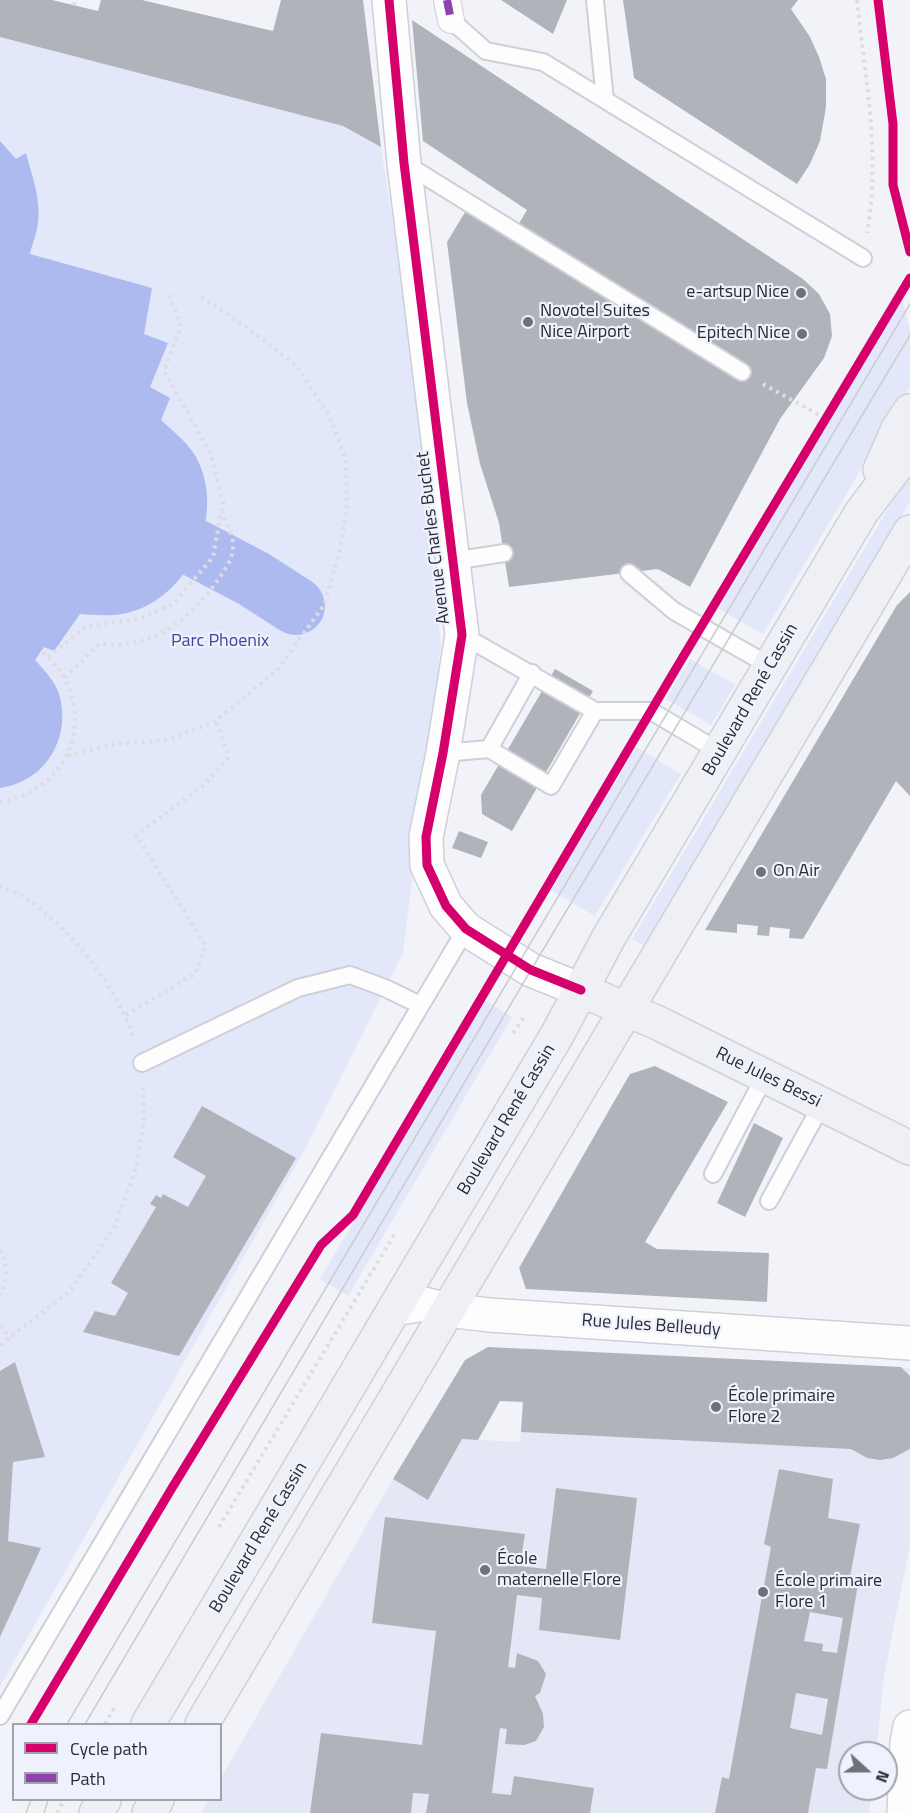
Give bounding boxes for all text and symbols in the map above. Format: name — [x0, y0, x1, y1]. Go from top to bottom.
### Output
place label: e-artsup Nice — [686, 282, 789, 304]
marker: e-artsup Nice — [794, 286, 808, 300]
place label: Novotel Suites Nice Airport — [540, 301, 650, 344]
marker: Novotel Suites Nice Airport — [521, 315, 535, 329]
place label: Epitech Nice — [697, 323, 790, 345]
marker: Epitech Nice — [795, 327, 809, 341]
street label: Avenue Charles Buchet — [413, 450, 455, 626]
street label: Boulevard René Cassin — [699, 620, 803, 780]
park label: Parc Phoenix — [171, 631, 269, 653]
place label: On Air — [773, 861, 819, 883]
marker: On Air — [754, 865, 768, 879]
street label: Boulevard René Cassin — [453, 1041, 561, 1199]
street label: Rue Jules Bessi — [712, 1043, 824, 1113]
street label: Rue Jules Belleudy — [581, 1310, 721, 1342]
place label: École primaire Flore 2 — [728, 1386, 835, 1428]
marker: École primaire Flore 2 — [709, 1400, 723, 1414]
street label: Boulevard René Cassin — [205, 1459, 313, 1617]
place label: École maternelle Flore — [497, 1549, 621, 1592]
marker: École maternelle Flore — [478, 1563, 492, 1577]
place label: École primaire Flore 1 — [775, 1571, 882, 1614]
marker: École primaire Flore 1 — [756, 1585, 770, 1599]
legend — [12, 1723, 222, 1801]
text: Cycle path — [70, 1735, 148, 1762]
north arrow — [838, 1741, 898, 1801]
text: Path — [70, 1765, 106, 1792]
text: N — [870, 1767, 896, 1786]

